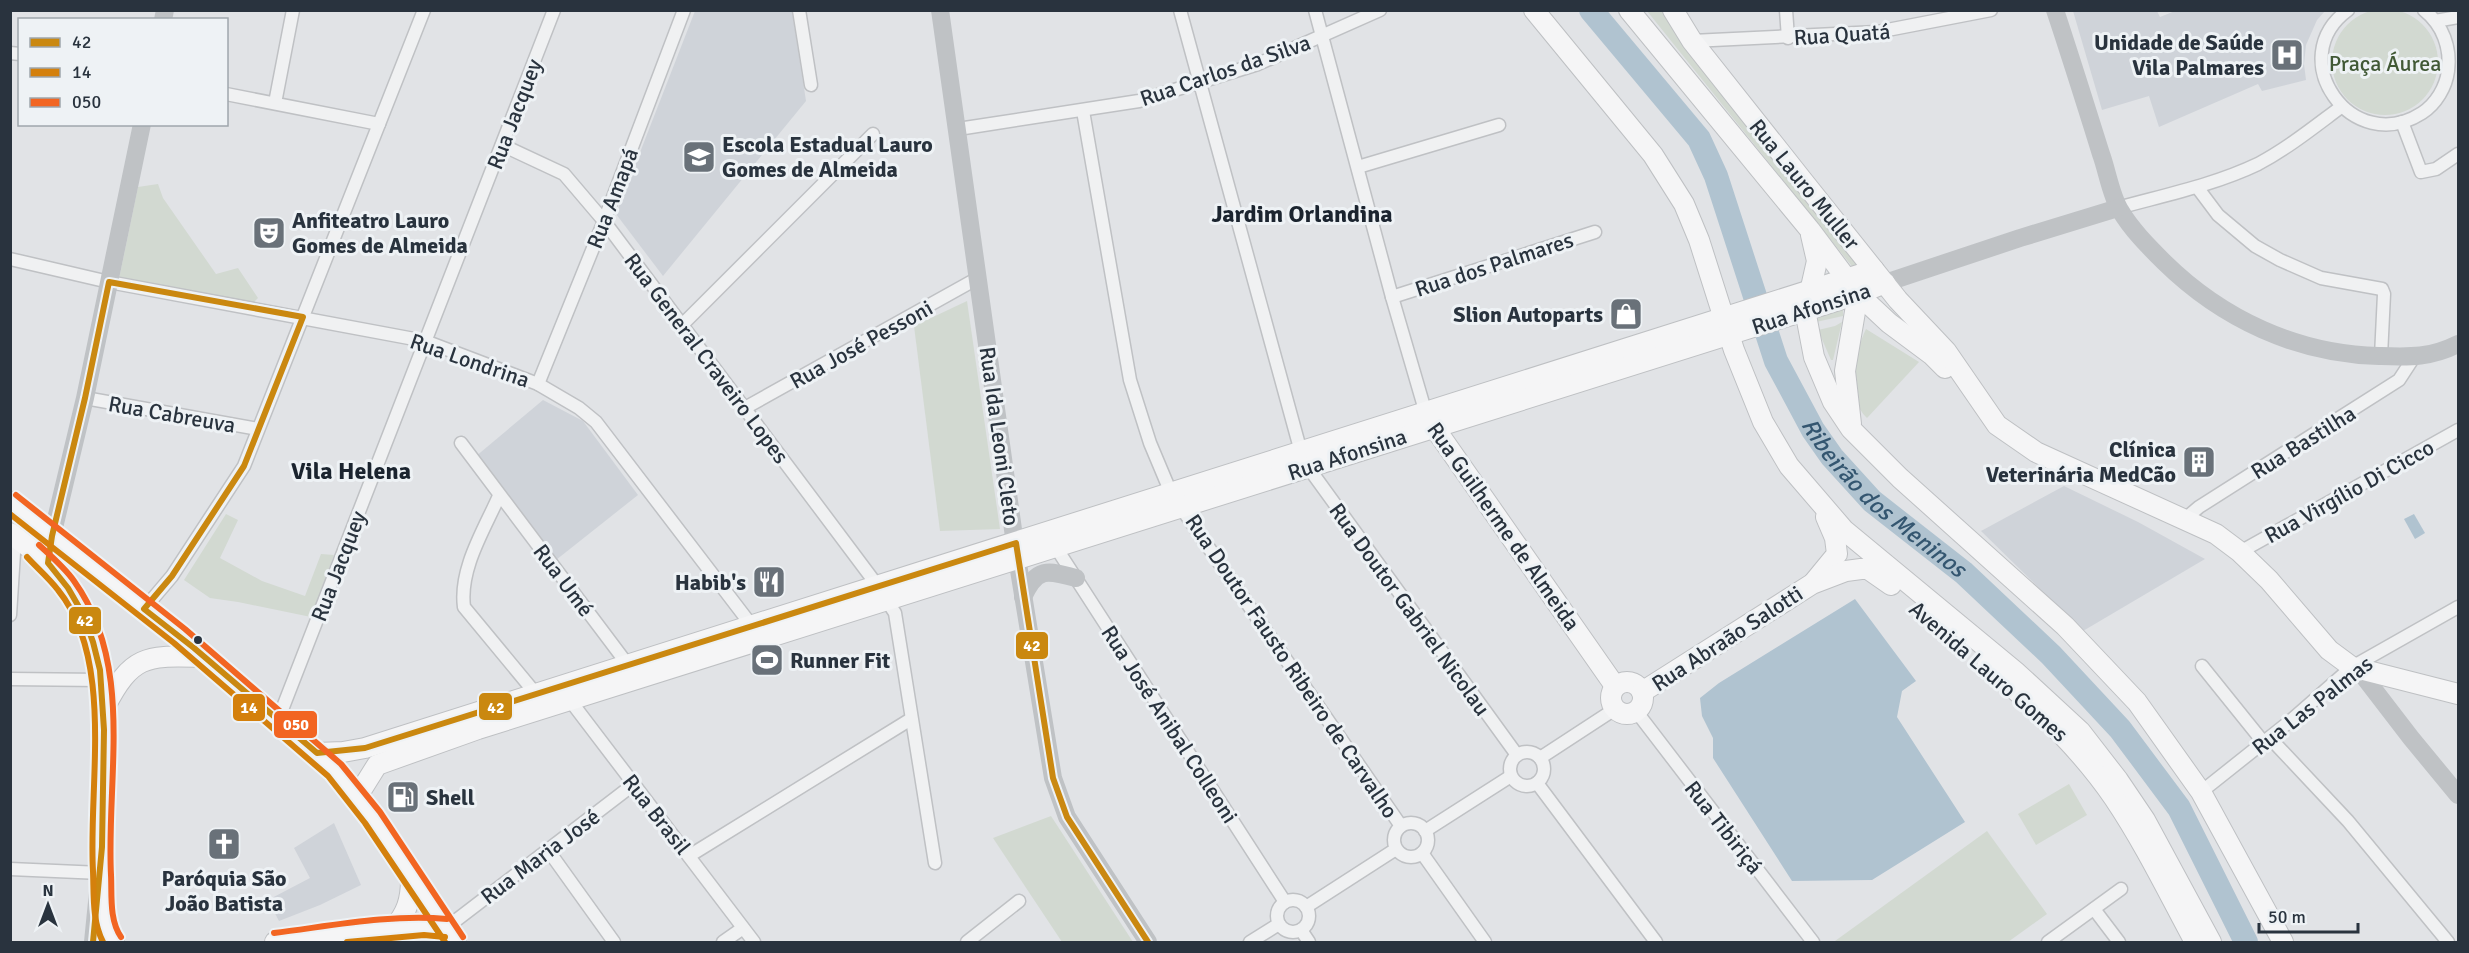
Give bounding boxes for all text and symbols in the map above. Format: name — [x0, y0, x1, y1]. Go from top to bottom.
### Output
legend — [18, 18, 228, 126]
street label: Rua Quatá — [1793, 18, 1891, 51]
street label: Rua Carlos da Silva — [1136, 29, 1314, 112]
place label: Unidade de Saúde Vila Palmares — [2094, 29, 2264, 81]
text: 42 — [72, 31, 91, 53]
hospital icon: Unidade de Saúde Vila Palmares — [2269, 37, 2305, 73]
park label: Praça Áurea — [2329, 50, 2441, 77]
street label: Rua Jacquey — [481, 54, 548, 173]
text: 14 — [72, 61, 92, 83]
text: 050 — [72, 91, 101, 113]
street label: Rua Lauro Muller — [1744, 113, 1866, 255]
place label: Escola Estadual Lauro Gomes de Almeida — [722, 131, 933, 183]
school or university icon: Escola Estadual Lauro Gomes de Almeida — [681, 139, 717, 175]
street label: Rua Amapá — [581, 144, 644, 252]
district label: Jardim Orlandina — [1211, 199, 1393, 229]
place label: Anfiteatro Lauro Gomes de Almeida — [292, 207, 468, 259]
theatre icon: Anfiteatro Lauro Gomes de Almeida — [251, 215, 287, 251]
street label: Rua dos Palmares — [1412, 226, 1577, 303]
street label: Rua General Craveiro Lopes — [619, 248, 795, 469]
street label: Rua Afonsina — [1748, 277, 1874, 340]
street label: Rua José Pessoni — [785, 294, 937, 395]
shop icon: Slion Autoparts — [1608, 296, 1644, 332]
place label: Slion Autoparts — [1453, 301, 1603, 328]
street label: Rua Londrina — [407, 327, 533, 393]
street label: Rua Ida Leoni Cleto — [974, 345, 1025, 527]
street label: Rua Cabreuva — [106, 390, 238, 439]
street label: Rua Bastilha — [2246, 400, 2361, 485]
water label: Ribeirão dos Meninos — [1795, 413, 1974, 585]
street label: Rua Guilherme de Almeida — [1421, 417, 1586, 636]
street label: Rua Afonsina — [1284, 423, 1410, 486]
street label: Rua Virgílio Di Cicco — [2260, 434, 2439, 549]
place label: Clínica Veterinária MedCão — [1986, 436, 2176, 488]
building icon: Clínica Veterinária MedCão — [2181, 444, 2217, 480]
district label: Vila Helena — [291, 456, 411, 486]
street label: Rua Doutor Gabriel Nicolau — [1323, 498, 1496, 721]
street label: Rua Jacquey — [305, 506, 372, 625]
street label: Rua Doutor Fausto Ribeiro de Carvalho — [1179, 509, 1404, 823]
street label: Rua Umé — [528, 539, 600, 622]
restaurant icon: Habib's — [751, 564, 787, 600]
place label: Habib's — [675, 569, 746, 596]
street label: Rua Abraão Salotti — [1647, 580, 1808, 697]
street label: Avenida Lauro Gomes — [1904, 595, 2074, 748]
line badge: 42 — [68, 606, 102, 635]
text: 42 — [76, 611, 94, 631]
street label: Rua José Anibal Colleoni — [1096, 620, 1244, 828]
line badge: 42 — [1015, 631, 1049, 660]
unlabelled marker — [192, 634, 204, 646]
text: 42 — [1023, 636, 1041, 656]
sports icon: Runner Fit — [749, 642, 785, 678]
place label: Runner Fit — [790, 647, 890, 674]
street label: Rua Las Palmas — [2247, 650, 2378, 761]
line badge: 42 — [478, 692, 513, 721]
line badge: 14 — [232, 693, 266, 722]
text: 14 — [240, 698, 258, 718]
text: 42 — [487, 698, 505, 718]
line badge: 050 — [273, 710, 318, 739]
text: 050 — [283, 715, 309, 735]
street label: Rua Brasil — [617, 769, 696, 860]
street label: Rua Tibiriçá — [1679, 775, 1768, 879]
fuel station icon: Shell — [385, 779, 421, 815]
place label: Shell — [426, 784, 475, 811]
street label: Rua Maria José — [475, 803, 605, 910]
church icon: Paróquia São João Batista — [206, 826, 242, 862]
place label: Paróquia São João Batista — [161, 865, 287, 917]
north arrow — [18, 875, 78, 935]
text: N — [42, 881, 54, 901]
scale bar — [2259, 896, 2358, 934]
text: 50 m — [2268, 906, 2306, 928]

